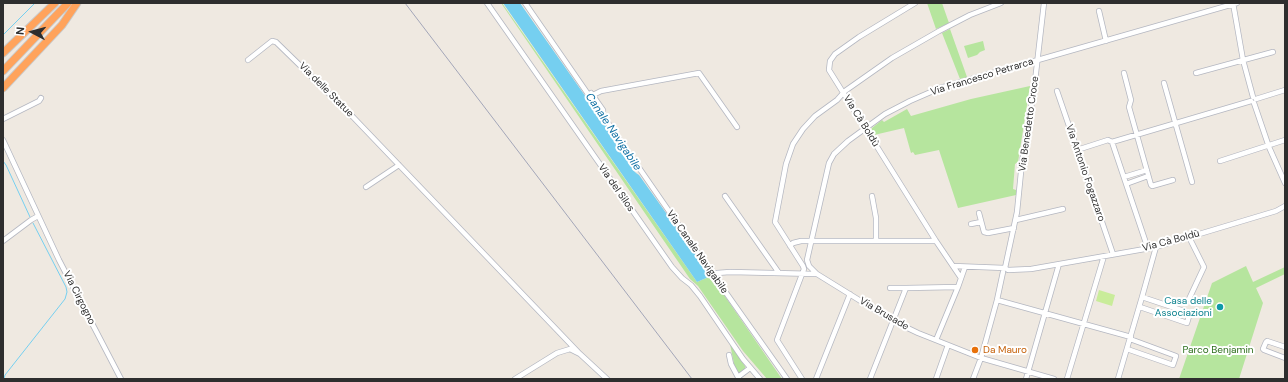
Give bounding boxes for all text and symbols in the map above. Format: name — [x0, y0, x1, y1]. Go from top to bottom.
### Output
north arrow — [12, 12, 52, 52]
text: N — [13, 26, 27, 35]
street label: Via Francesco Petrarca — [929, 56, 1035, 98]
street label: Via delle Statue — [296, 60, 356, 120]
street label: Via Benedetto Croce — [1016, 75, 1042, 173]
water label: Canale Navigabile — [582, 91, 644, 173]
street label: Via Cà Boldù — [840, 93, 882, 149]
street label: Via Antonio Fogazzaro — [1063, 123, 1107, 223]
street label: Via del Silos — [595, 162, 637, 214]
street label: Via Canale Navigabile — [664, 208, 730, 296]
street label: Via Cà Boldù — [1141, 228, 1201, 254]
street label: Via Cirgogno — [60, 269, 98, 327]
street label: Via Brusade — [857, 295, 911, 333]
place label: Casa delle Associazioni — [1155, 295, 1212, 318]
marker: Casa delle Associazioni — [1215, 302, 1225, 312]
place label: Da Mauro — [983, 344, 1027, 356]
park label: Parco Benjamin — [1182, 344, 1254, 356]
marker: Da Mauro — [970, 345, 980, 355]

